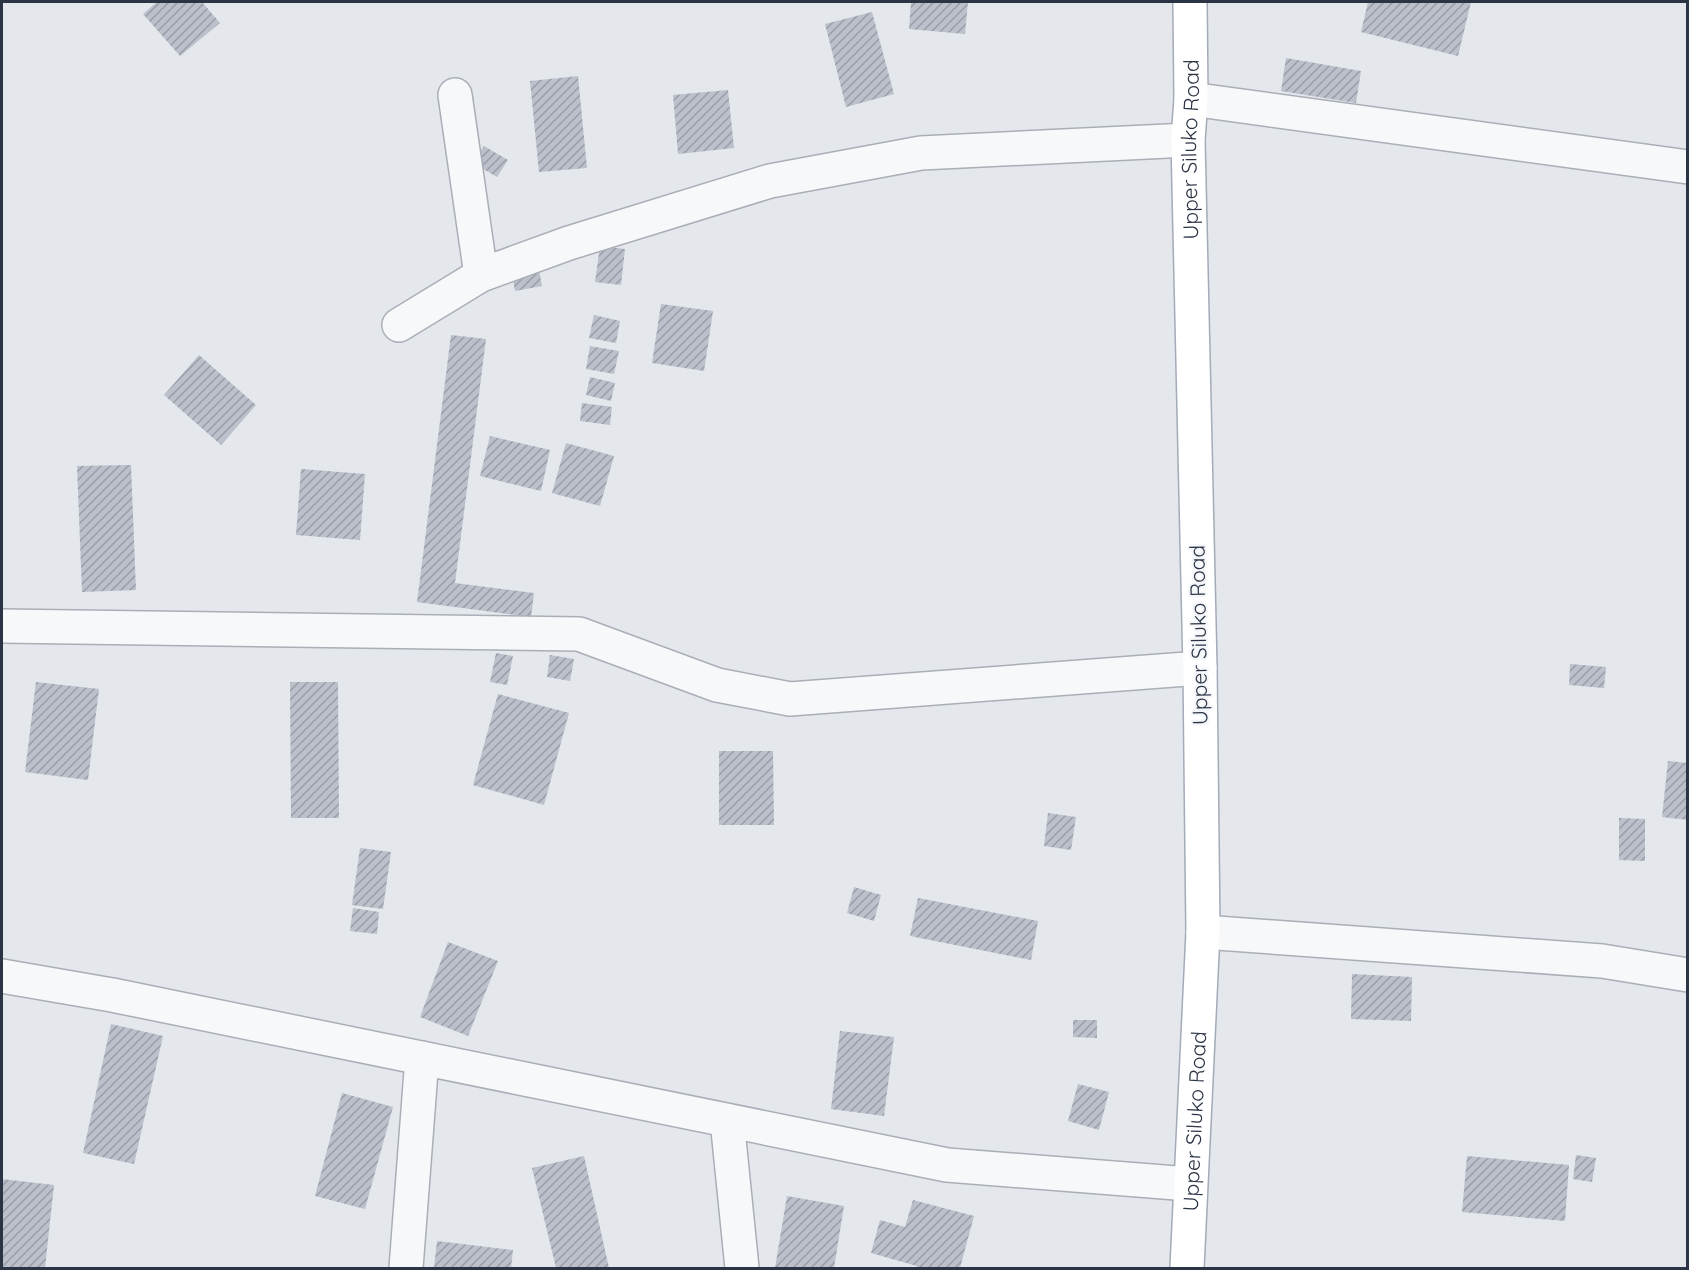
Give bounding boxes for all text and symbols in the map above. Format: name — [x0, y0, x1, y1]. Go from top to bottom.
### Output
street label: Upper Siluko Road — [1175, 59, 1204, 240]
street label: Upper Siluko Road — [1183, 545, 1213, 725]
street label: Upper Siluko Road — [1177, 1030, 1211, 1212]

